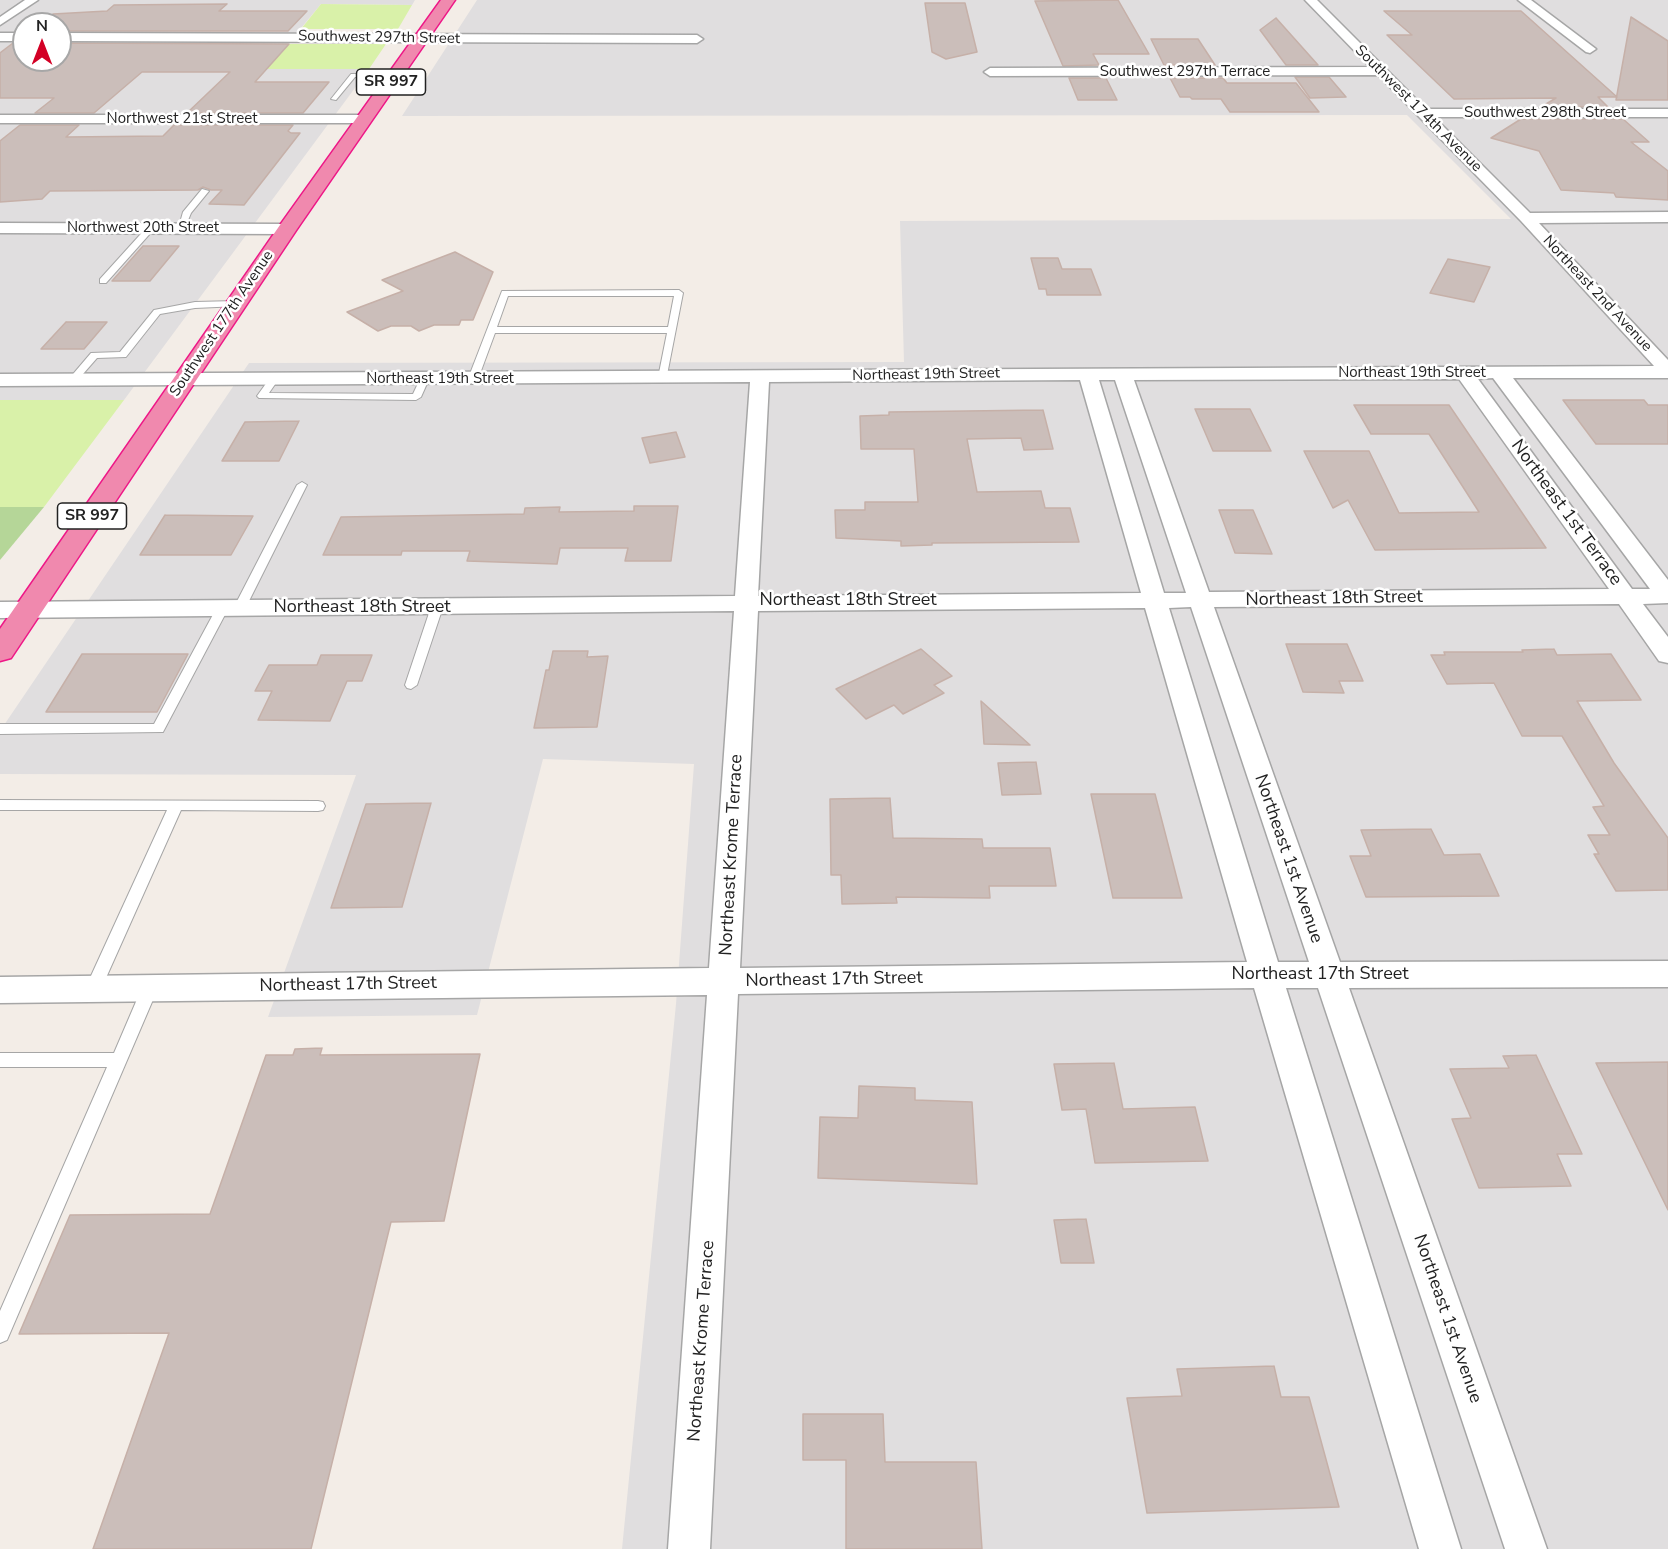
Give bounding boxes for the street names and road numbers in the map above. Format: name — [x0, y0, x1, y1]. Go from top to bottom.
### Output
street label: Southwest 297th Street — [298, 28, 460, 48]
street label: Southwest 174th Avenue — [1351, 42, 1485, 176]
street label: Southwest 297th Terrace — [1100, 63, 1270, 81]
road number: SR 997 — [356, 69, 426, 95]
street label: Southwest 298th Street — [1464, 104, 1626, 122]
street label: Northwest 21st Street — [107, 110, 257, 128]
street label: Northwest 20th Street — [67, 219, 219, 237]
street label: Northeast 2nd Avenue — [1538, 232, 1656, 356]
street label: Southwest 177th Avenue — [166, 248, 278, 400]
street label: Northeast 19th Street — [1338, 364, 1486, 382]
street label: Northeast 19th Street — [852, 365, 1000, 385]
street label: Northeast 19th Street — [366, 370, 514, 388]
street label: Northeast 1st Terrace — [1506, 436, 1626, 590]
road number: SR 997 — [58, 503, 127, 529]
street label: Northeast 18th Street — [1245, 587, 1423, 611]
street label: Northeast 18th Street — [759, 590, 937, 612]
street label: Northeast 18th Street — [273, 597, 451, 619]
street label: Northeast Krome Terrace — [716, 754, 748, 956]
street label: Northeast 1st Avenue — [1249, 772, 1327, 946]
street label: Northeast 17th Street — [1231, 964, 1409, 986]
street label: Northeast 17th Street — [745, 968, 923, 992]
street label: Northeast 17th Street — [259, 973, 437, 997]
street label: Northeast 1st Avenue — [1408, 1232, 1486, 1406]
street label: Northeast Krome Terrace — [684, 1240, 720, 1442]

